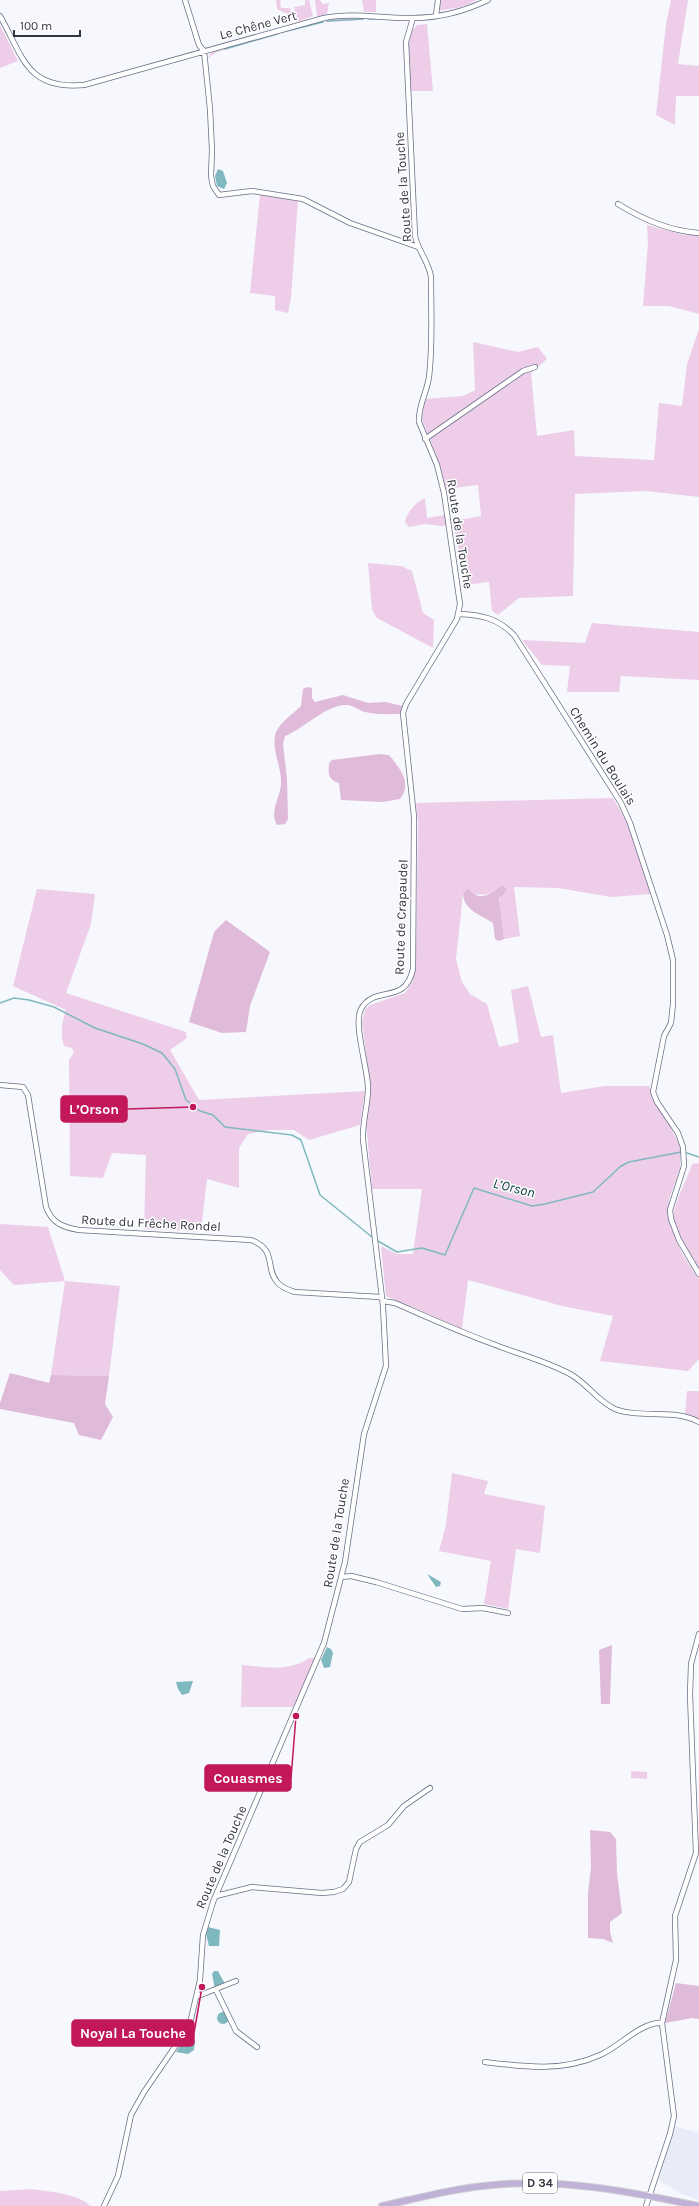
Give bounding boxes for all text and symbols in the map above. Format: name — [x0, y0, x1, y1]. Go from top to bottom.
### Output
street label: Le Chêne Vert — [218, 7, 298, 42]
scale bar — [14, 12, 80, 38]
text: 100 m — [20, 19, 52, 33]
street label: Route de la Touche — [392, 131, 414, 243]
street label: Route de la Touche — [444, 478, 476, 590]
street label: Chemin du Boulais — [567, 704, 639, 808]
street label: Route de Crapaudel — [391, 859, 411, 975]
callout: L’Orson — [61, 1096, 127, 1122]
text: L’Orson — [69, 1101, 119, 1118]
water label: L’Orson — [491, 1175, 537, 1201]
street label: Route du Frêche Rondel — [81, 1212, 221, 1234]
street label: Route de la Touche — [320, 1477, 352, 1589]
callout: Couasmes — [205, 1765, 291, 1791]
text: Couasmes — [213, 1770, 283, 1787]
street label: Route de la Touche — [192, 1803, 250, 1911]
callout: Noyal La Touche — [72, 2020, 194, 2046]
text: Noyal La Touche — [80, 2025, 186, 2042]
road number: D 34 — [523, 2173, 557, 2193]

